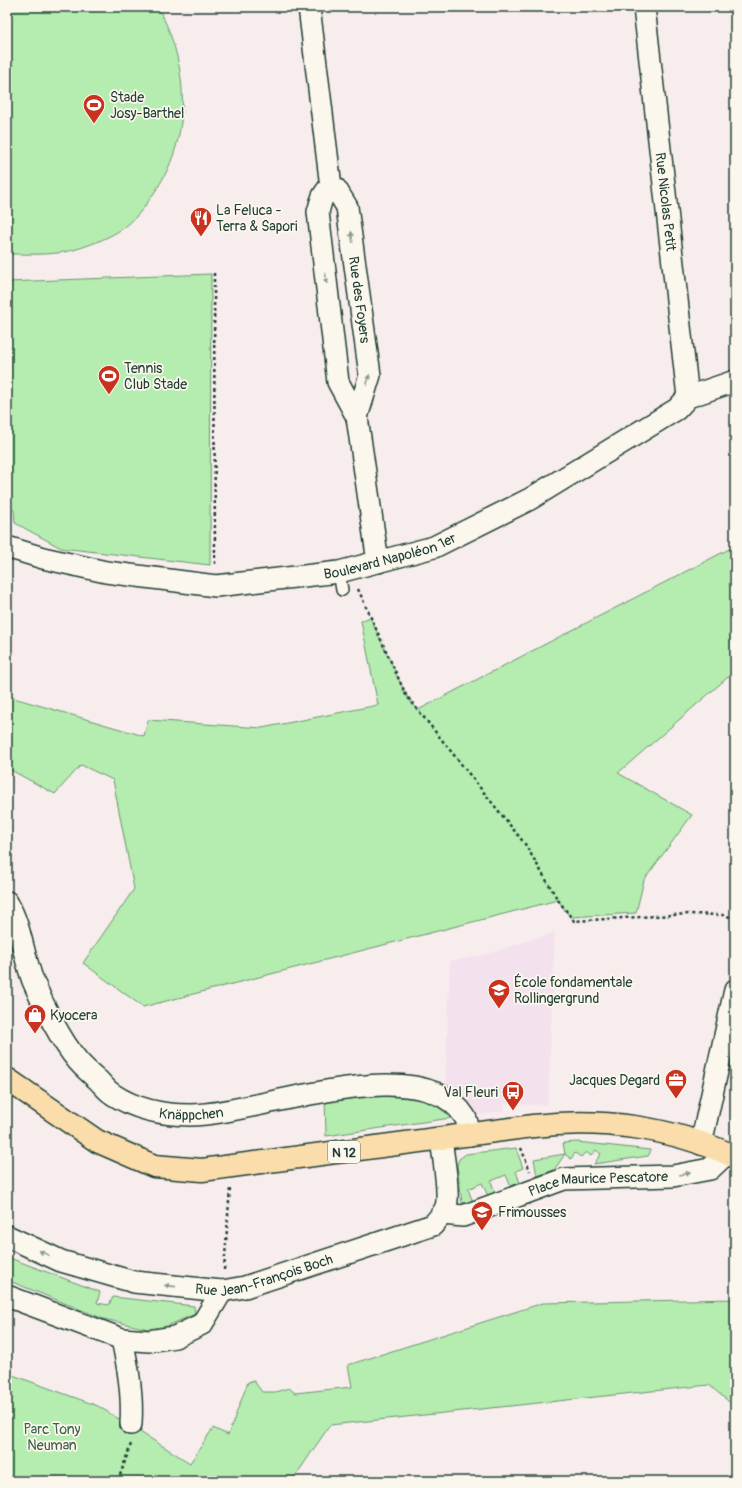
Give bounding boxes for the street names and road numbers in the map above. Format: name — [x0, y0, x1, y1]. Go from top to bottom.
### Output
street label: Rue Nicolas Petit — [651, 152, 680, 252]
street label: Rue des Foyers — [345, 255, 374, 345]
street label: Boulevard Napoléon 1er — [323, 529, 459, 583]
street label: Knäppchen — [158, 1104, 225, 1124]
road number: N 12 — [328, 1141, 360, 1163]
street label: Place Maurice Pescatore — [526, 1168, 668, 1200]
street label: Rue Jean-François Boch — [194, 1251, 335, 1300]

